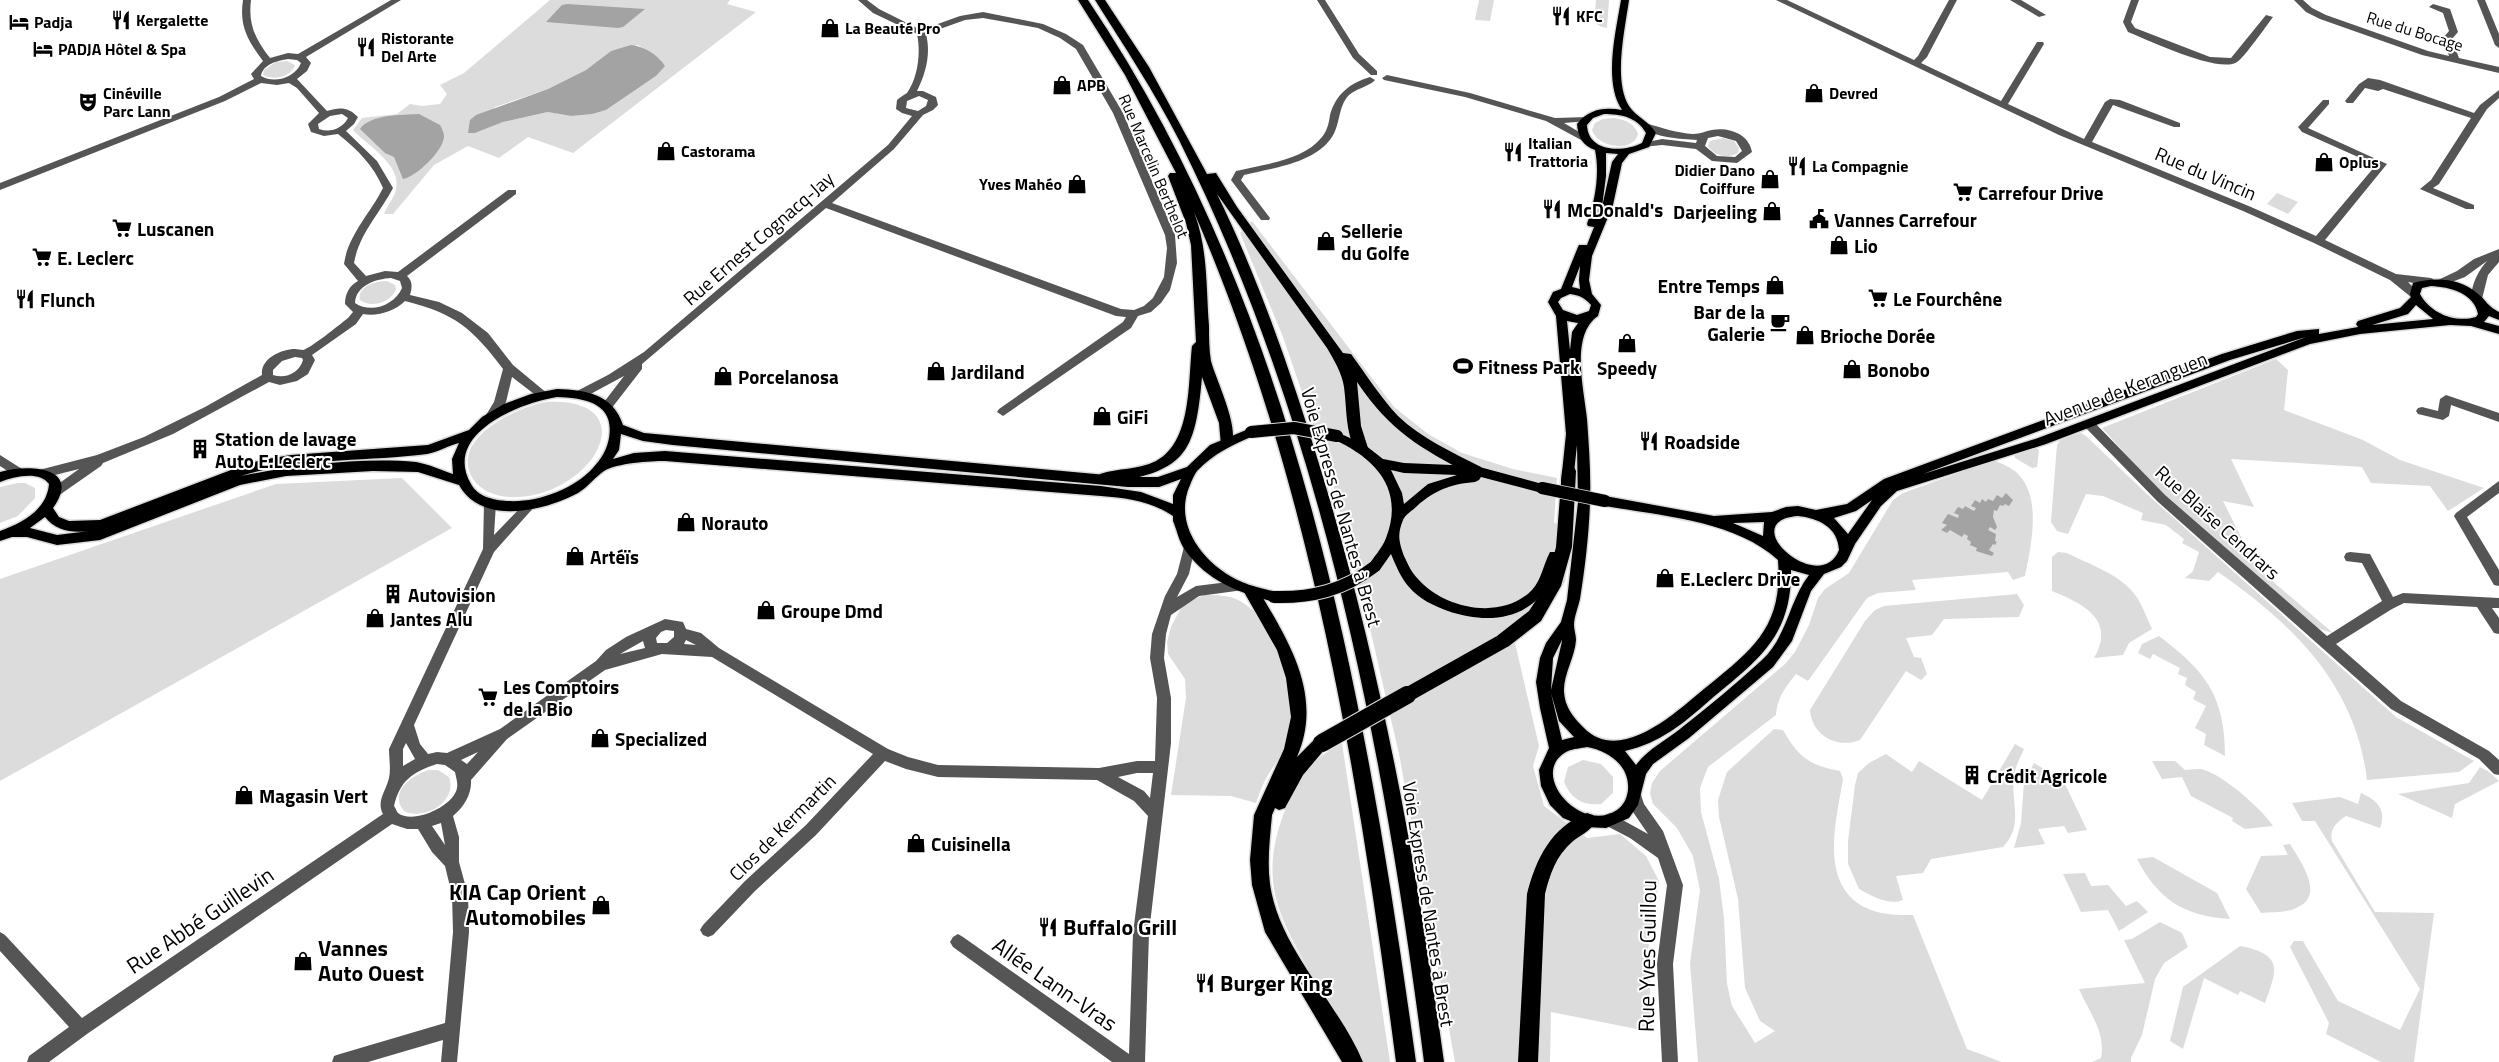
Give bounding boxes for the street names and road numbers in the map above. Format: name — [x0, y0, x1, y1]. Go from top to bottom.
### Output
street label: Rue du Bocage — [2364, 5, 2466, 57]
street label: Rue Marcelin Berthelot — [1113, 90, 1195, 242]
street label: Rue du Vincin — [2151, 139, 2261, 207]
street label: Rue Ernest Cognacq-Jay — [676, 164, 840, 312]
street label: Avenue de Keranguen — [2039, 343, 2211, 433]
street label: Voie Express de Nantes à Brest — [1294, 384, 1390, 630]
street label: Rue Blaise Cendrars — [2149, 458, 2287, 586]
street label: Clos de Kermartin — [722, 767, 842, 887]
street label: Voie Express de Nantes à Brest — [1395, 779, 1463, 1029]
street label: Rue Abbé Guillevin — [119, 858, 281, 982]
street label: Rue Yves Guillou — [1629, 880, 1665, 1032]
street label: Allée Lann-Vras — [986, 928, 1124, 1040]

